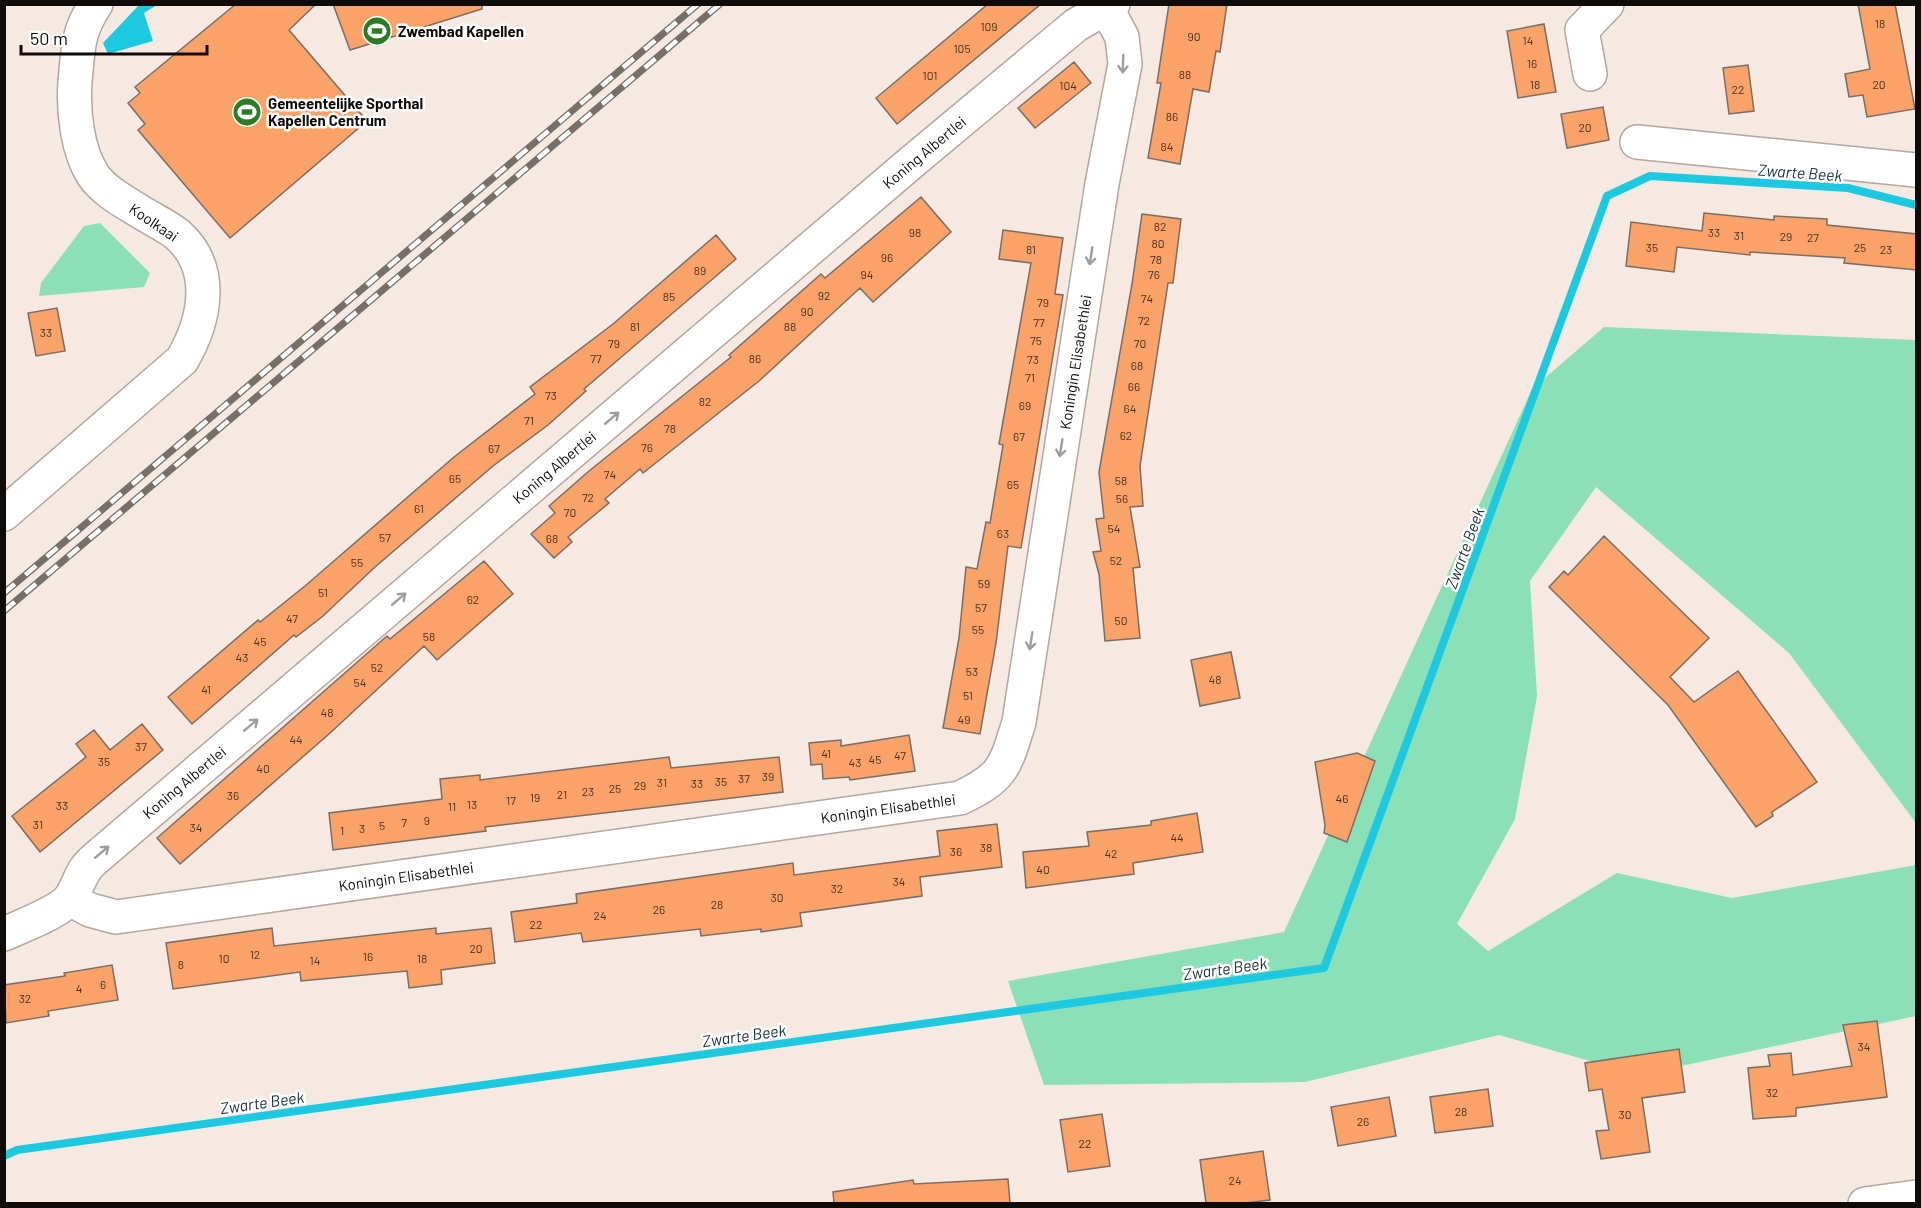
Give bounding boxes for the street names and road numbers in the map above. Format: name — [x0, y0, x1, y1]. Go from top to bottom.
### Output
street label: Koning Albertlei — [879, 112, 969, 192]
street label: Koolkaai — [126, 199, 182, 245]
street label: Koningin Elisabethlei — [1055, 293, 1095, 431]
street label: Koning Albertlei — [509, 427, 599, 507]
street label: Koning Albertlei — [139, 742, 229, 822]
street label: Koningin Elisabethlei — [819, 790, 957, 826]
street label: Koningin Elisabethlei — [337, 858, 475, 894]

